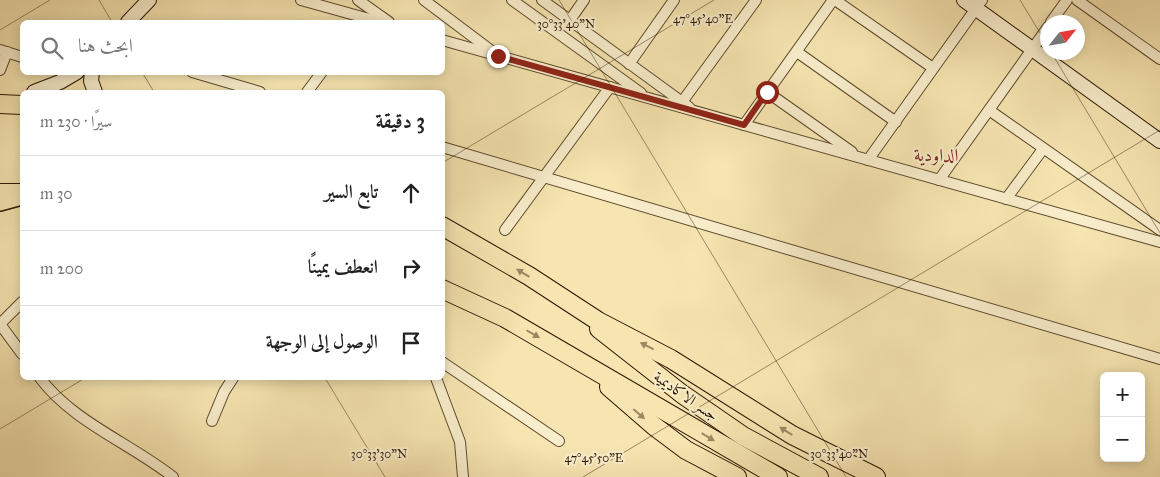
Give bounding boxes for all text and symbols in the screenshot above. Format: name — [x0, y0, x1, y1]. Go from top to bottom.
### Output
text: 47°45'40"E — [673, 12, 733, 26]
north arrow — [1040, 15, 1085, 60]
text: 30°33'40"N — [537, 17, 595, 31]
search box — [20, 20, 445, 75]
icon: search — [38, 34, 66, 62]
text: ابحث هنا — [78, 34, 133, 57]
route end — [487, 45, 510, 68]
route start — [756, 81, 779, 104]
text: 3 دقيقة — [375, 108, 425, 134]
text: سيرًا · 230 m — [40, 112, 112, 131]
district label: الداودية — [914, 144, 958, 166]
icon: ahead — [397, 179, 425, 207]
text: تابع السير — [324, 180, 378, 203]
text: 30 m — [40, 184, 73, 203]
icon: right — [397, 254, 425, 282]
text: انعطف يمينًا — [308, 255, 378, 278]
text: 200 m — [40, 259, 83, 278]
one-way arrow — [517, 269, 530, 278]
icon: arrive — [397, 329, 425, 357]
text: الوصول إلى الوجهة — [266, 330, 378, 353]
one-way arrow — [526, 330, 540, 339]
one-way arrow — [640, 342, 654, 350]
street label: جسر الاكاديمية — [650, 367, 722, 425]
map controls — [1100, 372, 1145, 462]
button: + — [1100, 372, 1145, 417]
one-way arrow — [633, 408, 645, 420]
button: − — [1100, 417, 1145, 462]
one-way arrow — [779, 426, 792, 436]
one-way arrow — [701, 433, 715, 442]
text: 30°33'30"N — [351, 447, 407, 461]
text: 30°33'40"N — [810, 447, 868, 461]
text: 47°45'50"E — [565, 451, 624, 465]

